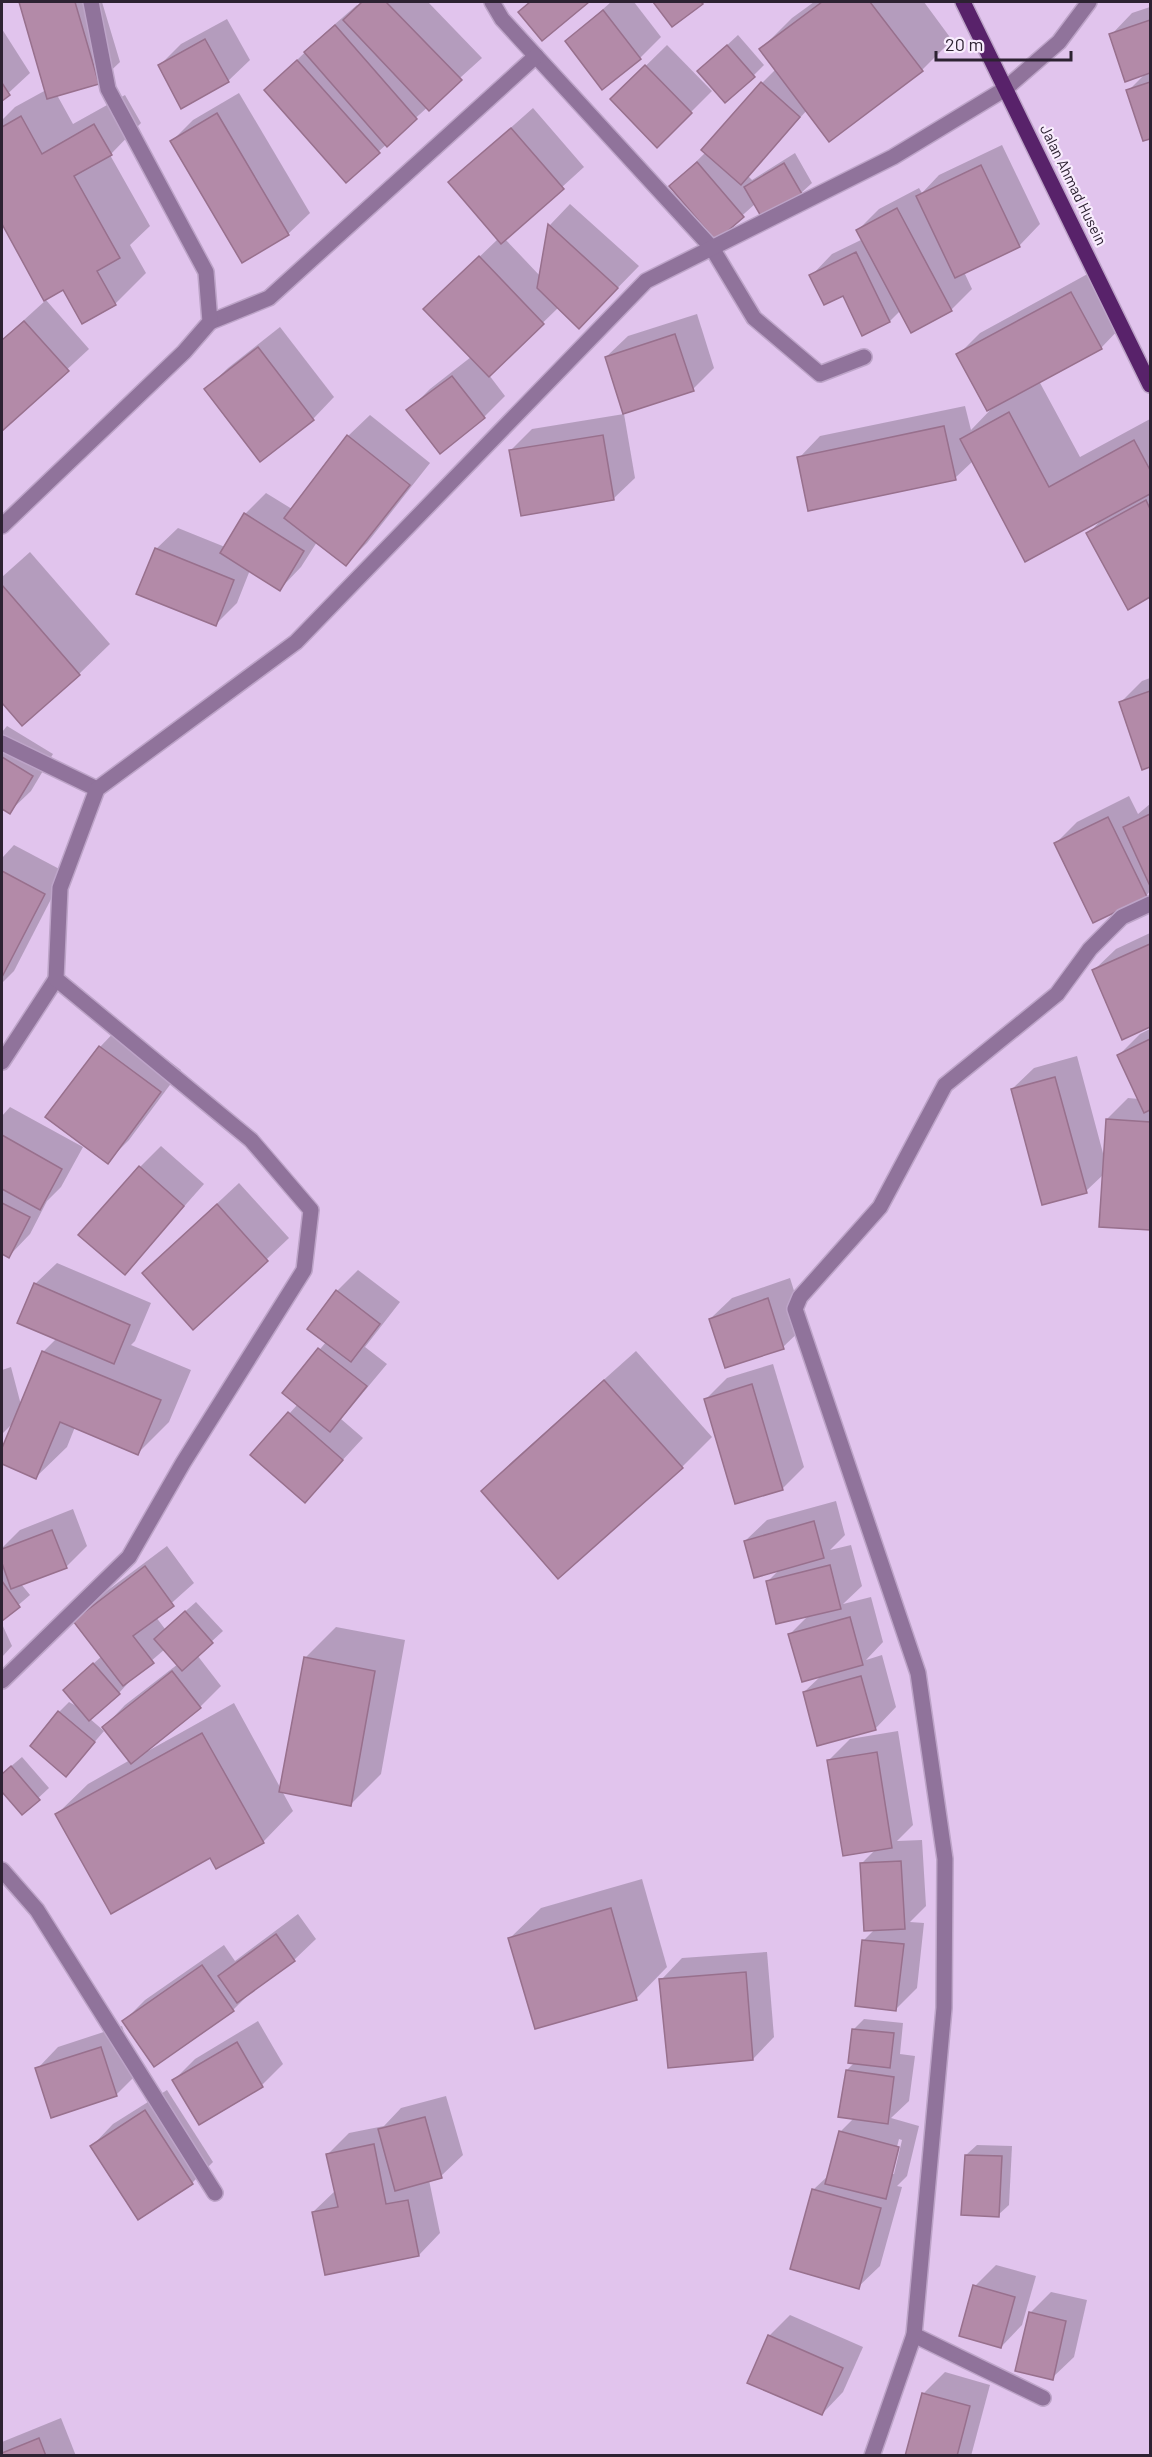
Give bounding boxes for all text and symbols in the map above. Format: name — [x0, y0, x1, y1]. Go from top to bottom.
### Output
scale bar — [936, 24, 1071, 62]
text: 20 m — [945, 33, 983, 55]
street label: Jalan Ahmad Husein — [1037, 121, 1111, 248]

